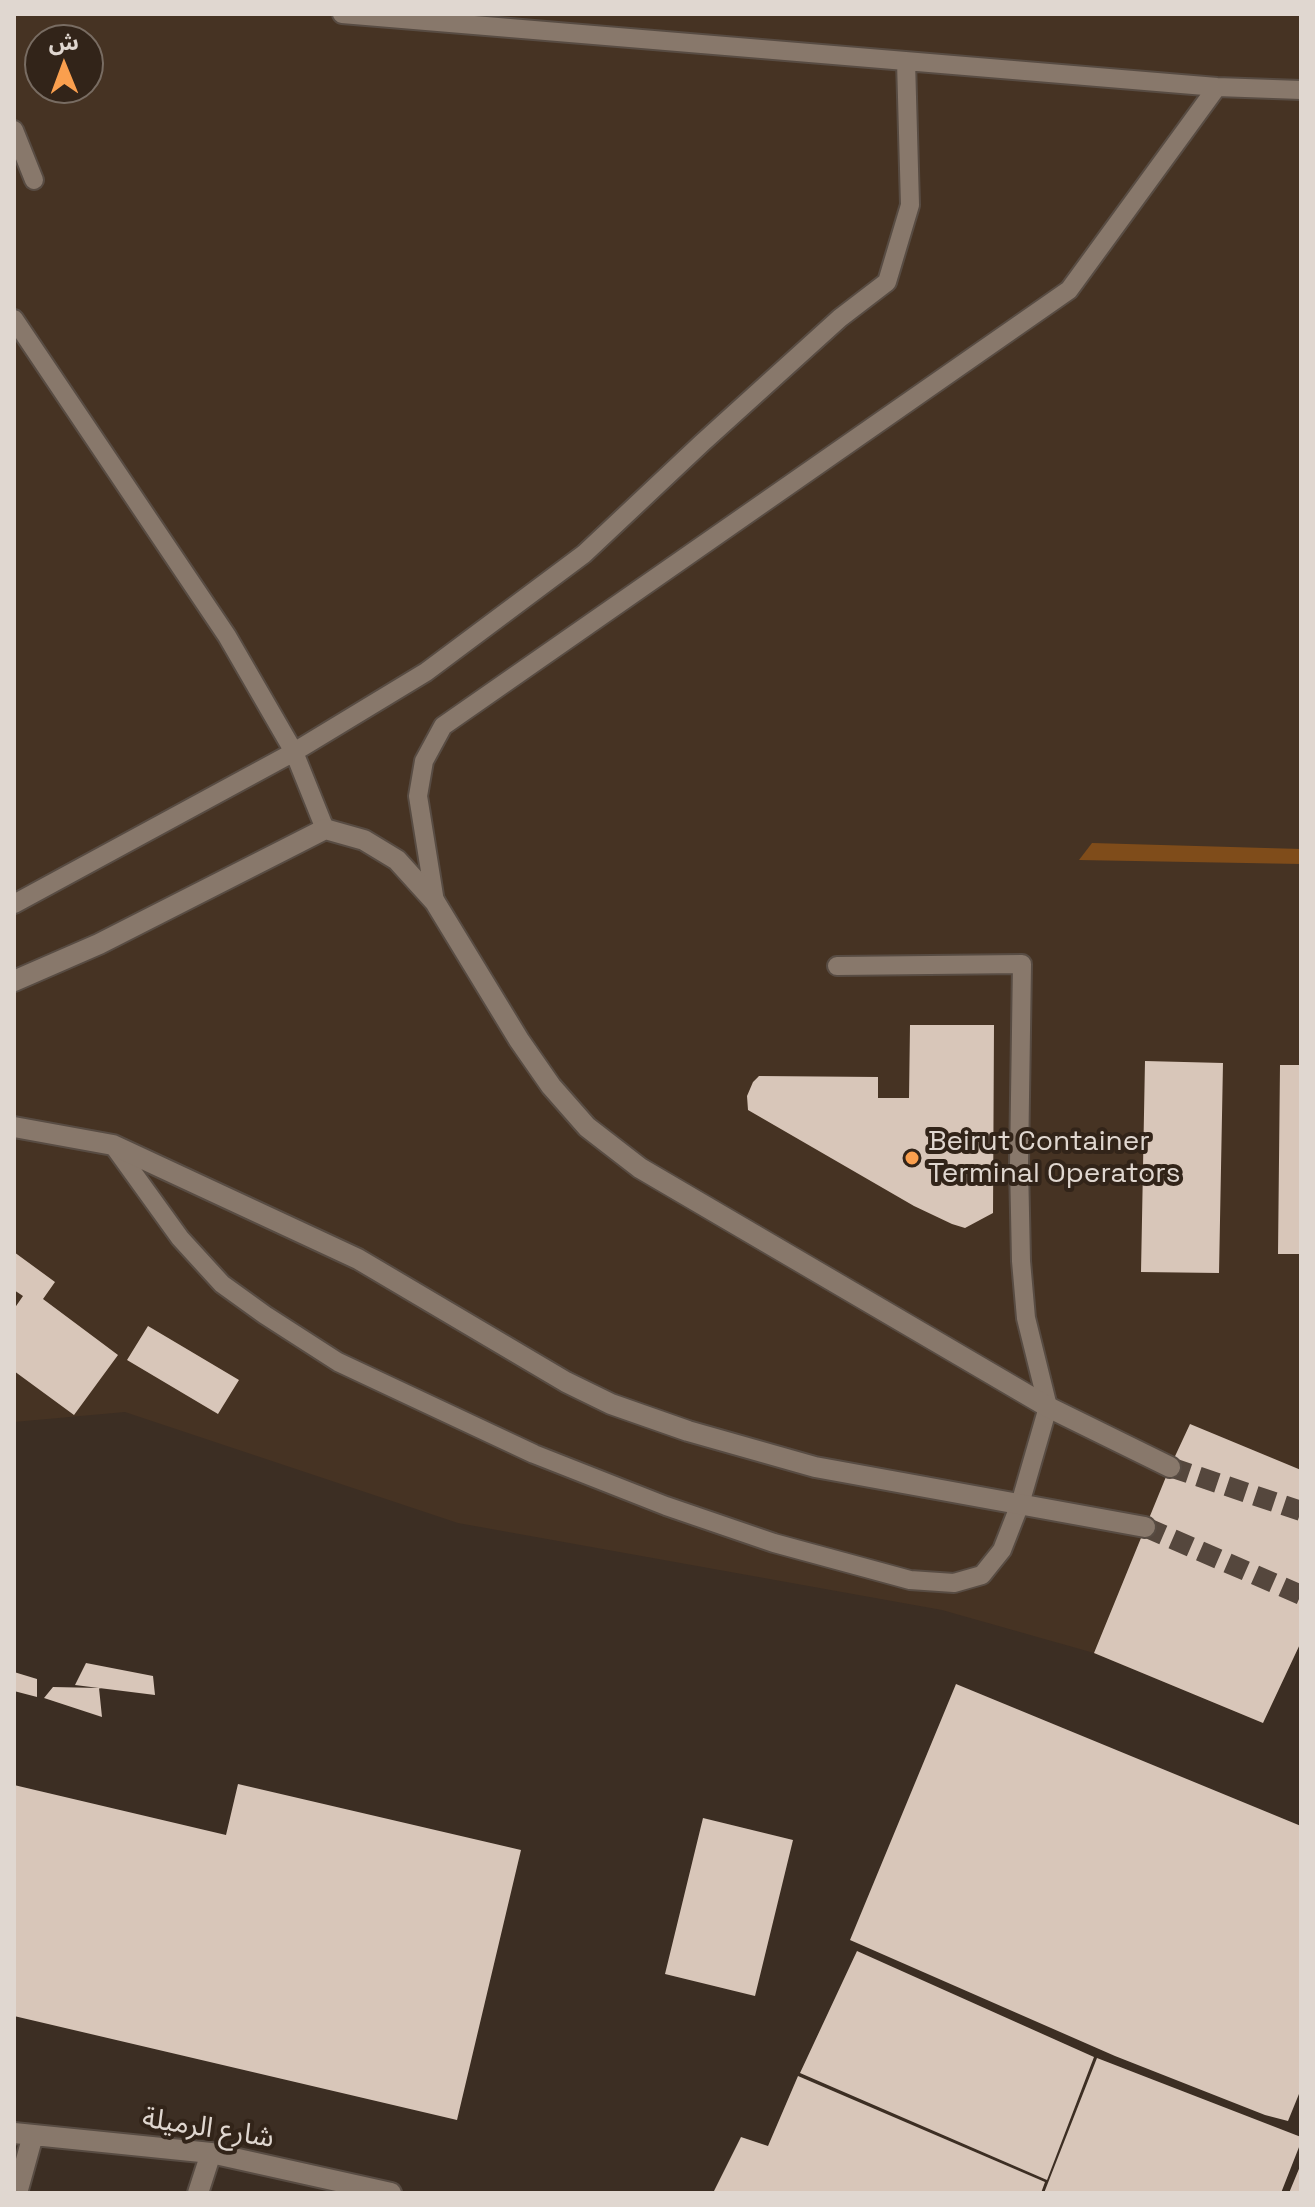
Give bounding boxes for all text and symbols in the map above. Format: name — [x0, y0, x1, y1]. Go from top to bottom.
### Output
north arrow — [24, 24, 104, 104]
text: ش — [48, 28, 79, 56]
place label: Beirut Container Terminal Operators — [928, 1125, 1180, 1191]
marker: Beirut Container Terminal Operators — [903, 1149, 921, 1167]
street label: شارع الرميلة — [140, 2102, 276, 2156]

